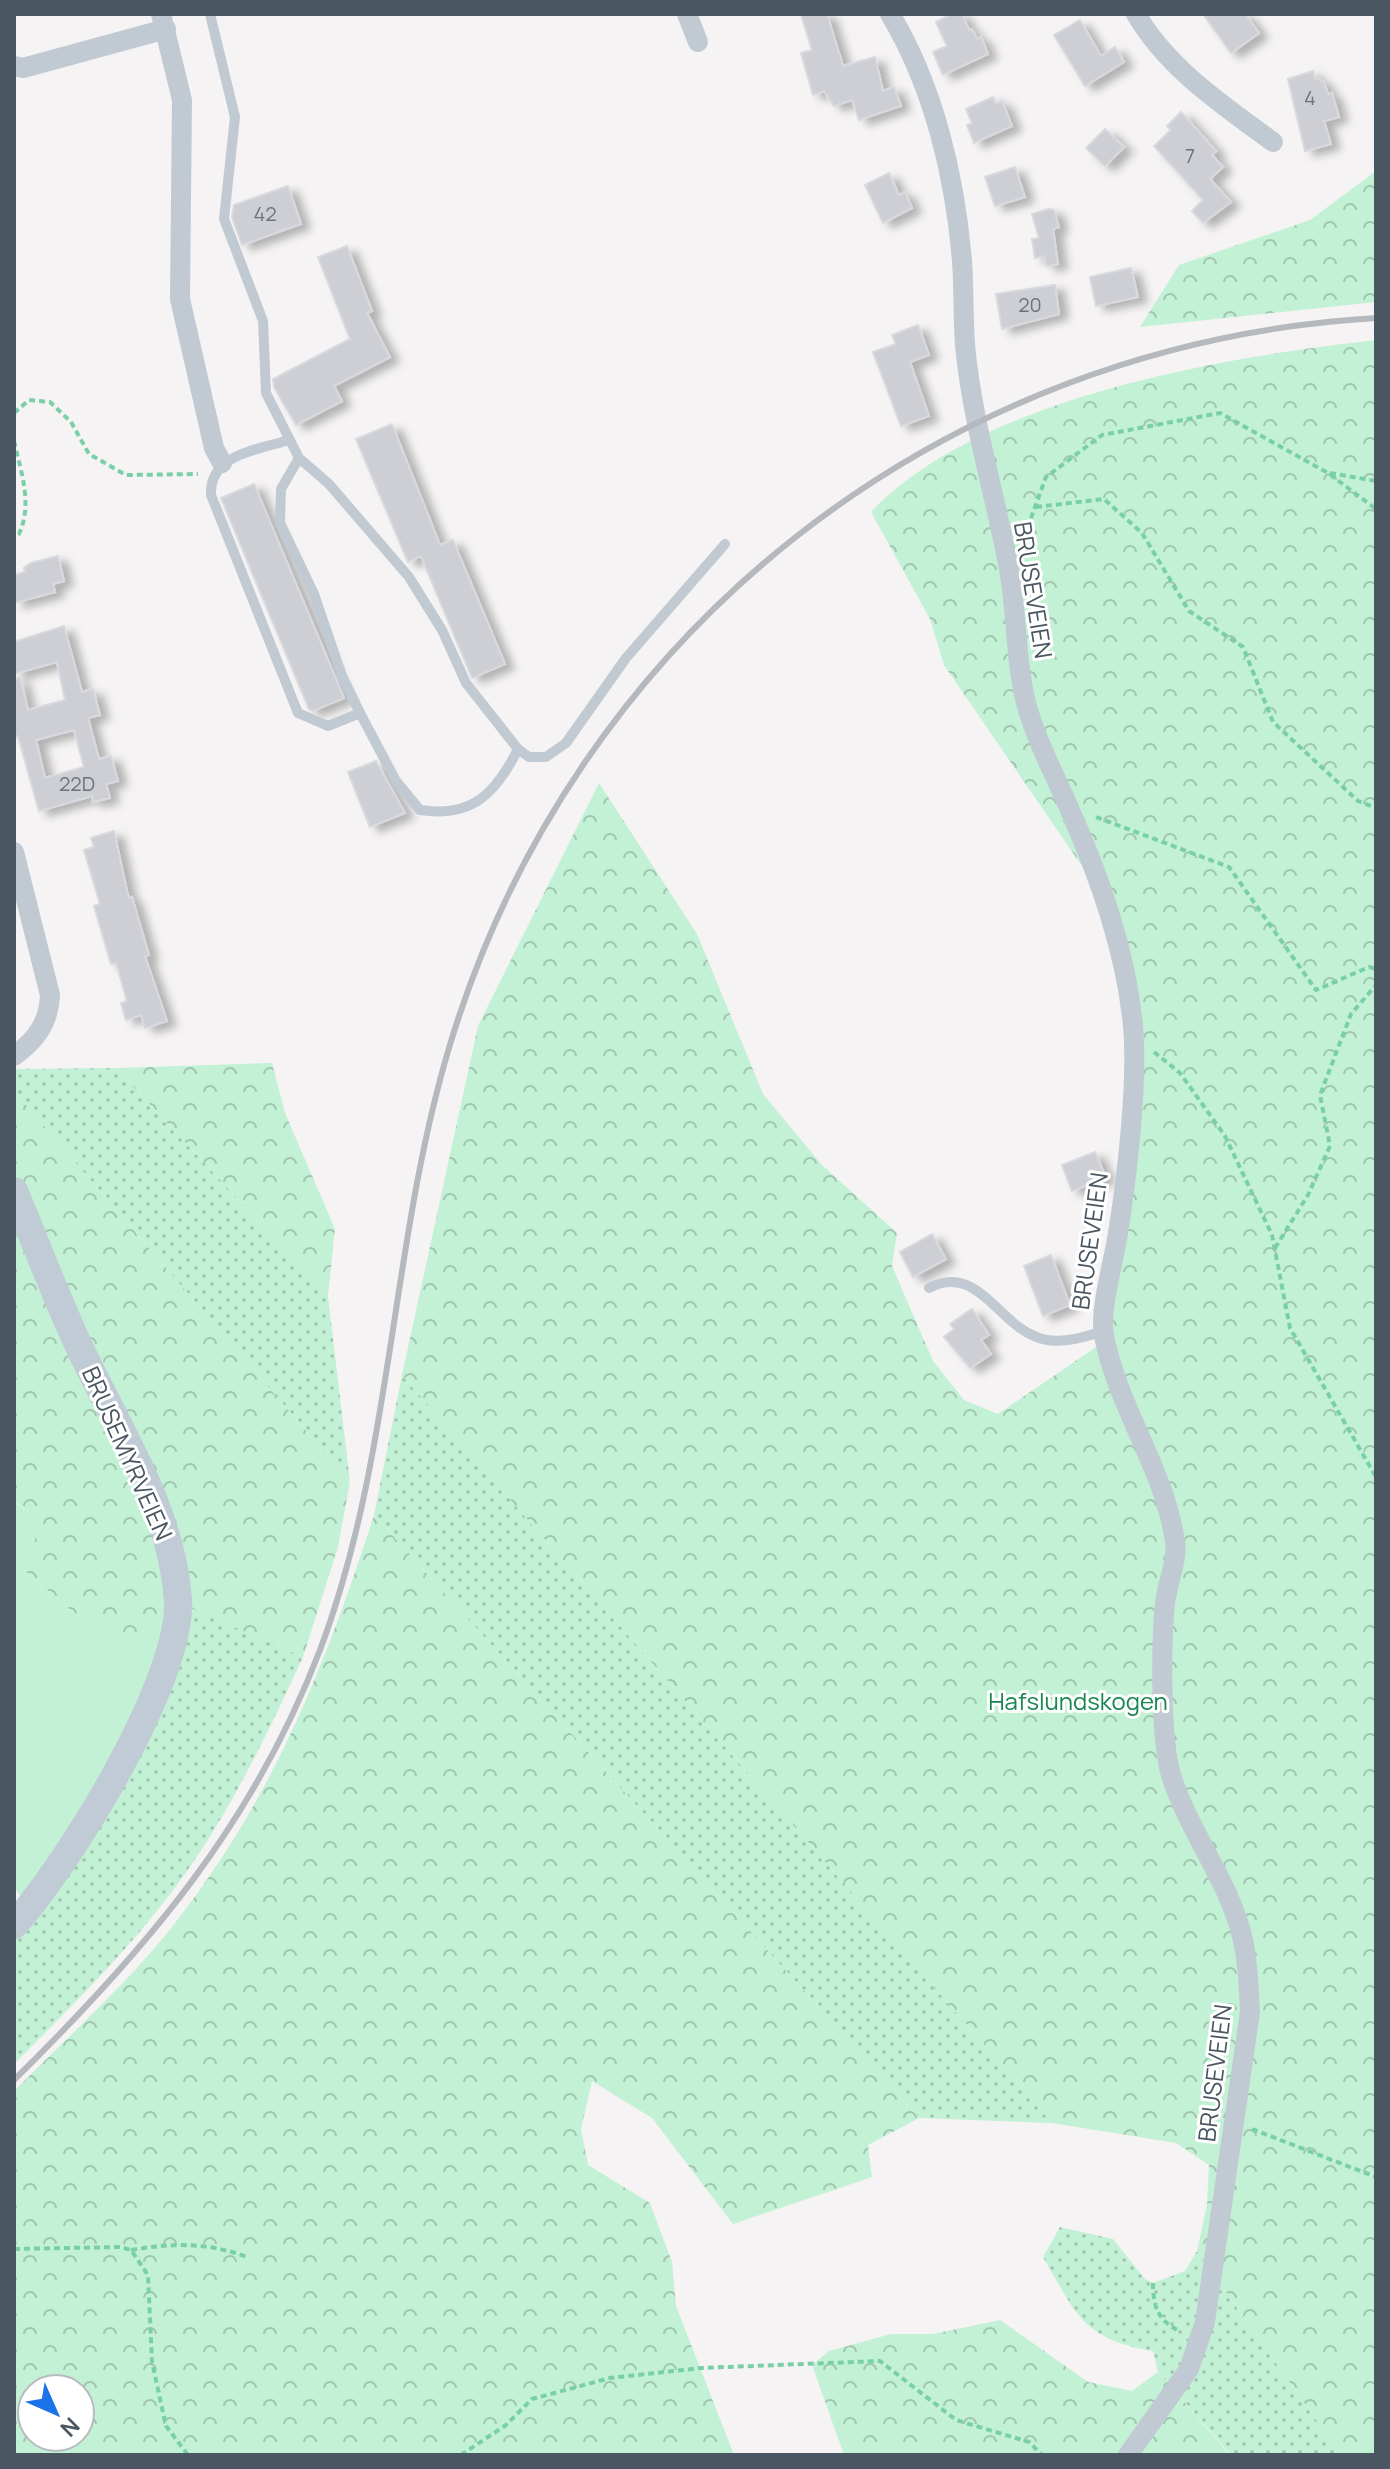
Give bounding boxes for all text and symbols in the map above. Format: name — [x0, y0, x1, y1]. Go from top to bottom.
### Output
house number: 4 — [1304, 84, 1316, 111]
house number: 7 — [1185, 142, 1195, 169]
house number: 42 — [253, 200, 277, 227]
house number: 20 — [1018, 291, 1042, 318]
street label: BRUSEVEIEN — [1007, 519, 1061, 661]
house number: 22D — [59, 770, 95, 797]
street label: BRUSEVEIEN — [1063, 1170, 1115, 1312]
street label: BRUSEMYRVEIEN — [75, 1361, 181, 1545]
park label: Hafslundskogen — [988, 1684, 1168, 1717]
street label: BRUSEVEIEN — [1189, 2002, 1239, 2144]
north arrow — [16, 2373, 96, 2453]
text: N — [54, 2411, 86, 2443]

